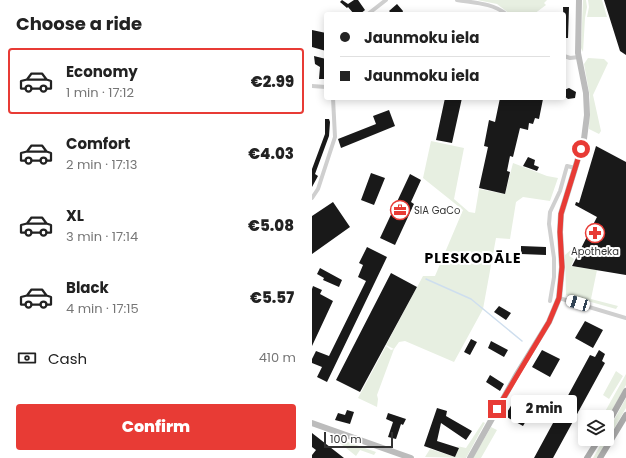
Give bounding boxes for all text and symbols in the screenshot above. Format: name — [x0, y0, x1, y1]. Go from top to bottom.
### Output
text: Choose a ride — [16, 11, 142, 36]
text: Jaunmoku iela — [364, 27, 479, 48]
text: Economy — [66, 61, 138, 82]
icon: car — [18, 63, 54, 99]
text: Jaunmoku iela — [364, 65, 479, 86]
text: €2.99 — [251, 71, 294, 92]
text: 1 min · 17:12 — [66, 83, 134, 102]
text: Comfort — [66, 133, 130, 154]
icon: car — [18, 135, 54, 171]
route start — [572, 140, 590, 158]
text: €4.03 — [248, 143, 294, 164]
text: 2 min · 17:13 — [66, 155, 137, 174]
office icon: SIA GaCo — [389, 199, 411, 221]
place label: SIA GaCo — [414, 203, 460, 218]
text: XL — [66, 205, 84, 226]
icon: car — [18, 207, 54, 243]
text: €5.08 — [248, 215, 294, 236]
pharmacy icon: Apotheka — [584, 222, 606, 244]
text: 3 min · 17:14 — [66, 227, 138, 246]
place label: Apotheka — [571, 244, 619, 259]
district label: PLESKODĀLE — [424, 248, 522, 268]
text: Black — [66, 277, 109, 298]
icon: car — [18, 279, 54, 315]
text: €5.57 — [250, 287, 294, 308]
car — [565, 294, 591, 312]
text: 4 min · 17:15 — [66, 299, 139, 318]
icon: cash — [16, 347, 38, 369]
text: Cash — [48, 348, 87, 369]
text: 410 m — [259, 348, 296, 367]
callout: 2 min — [511, 395, 577, 423]
text: 2 min — [526, 399, 562, 418]
route end — [488, 400, 506, 418]
button: Confirm — [16, 404, 296, 450]
map controls — [578, 410, 614, 446]
button: layers — [578, 410, 614, 446]
scale bar — [324, 430, 393, 449]
text: 100 m — [330, 431, 362, 447]

